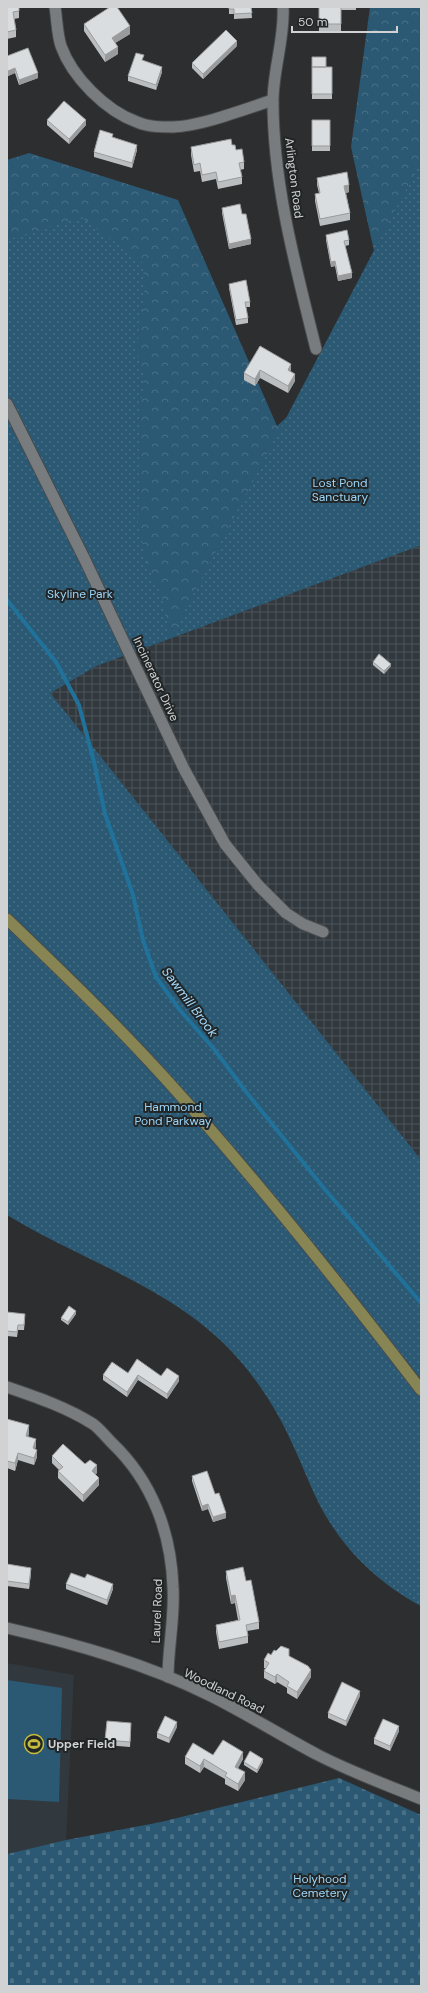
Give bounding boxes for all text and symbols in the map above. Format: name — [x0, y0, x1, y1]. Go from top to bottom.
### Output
scale bar — [292, 8, 397, 34]
text: 50 m — [298, 14, 327, 30]
street label: Arlington Road — [281, 137, 307, 219]
park label: Lost Pond Sanctuary — [312, 475, 368, 505]
park label: Skyline Park — [47, 586, 113, 602]
street label: Incinerator Drive — [129, 634, 183, 724]
water label: Sawmill Brook — [158, 964, 222, 1041]
park label: Hammond Pond Parkway — [135, 1099, 212, 1129]
street label: Laurel Road — [148, 1578, 166, 1644]
street label: Woodland Road — [181, 1665, 267, 1717]
sports icon: Upper Field — [23, 1733, 45, 1755]
place label: Upper Field — [48, 1736, 115, 1752]
park label: Holyhood Cemetery — [292, 1871, 348, 1901]

